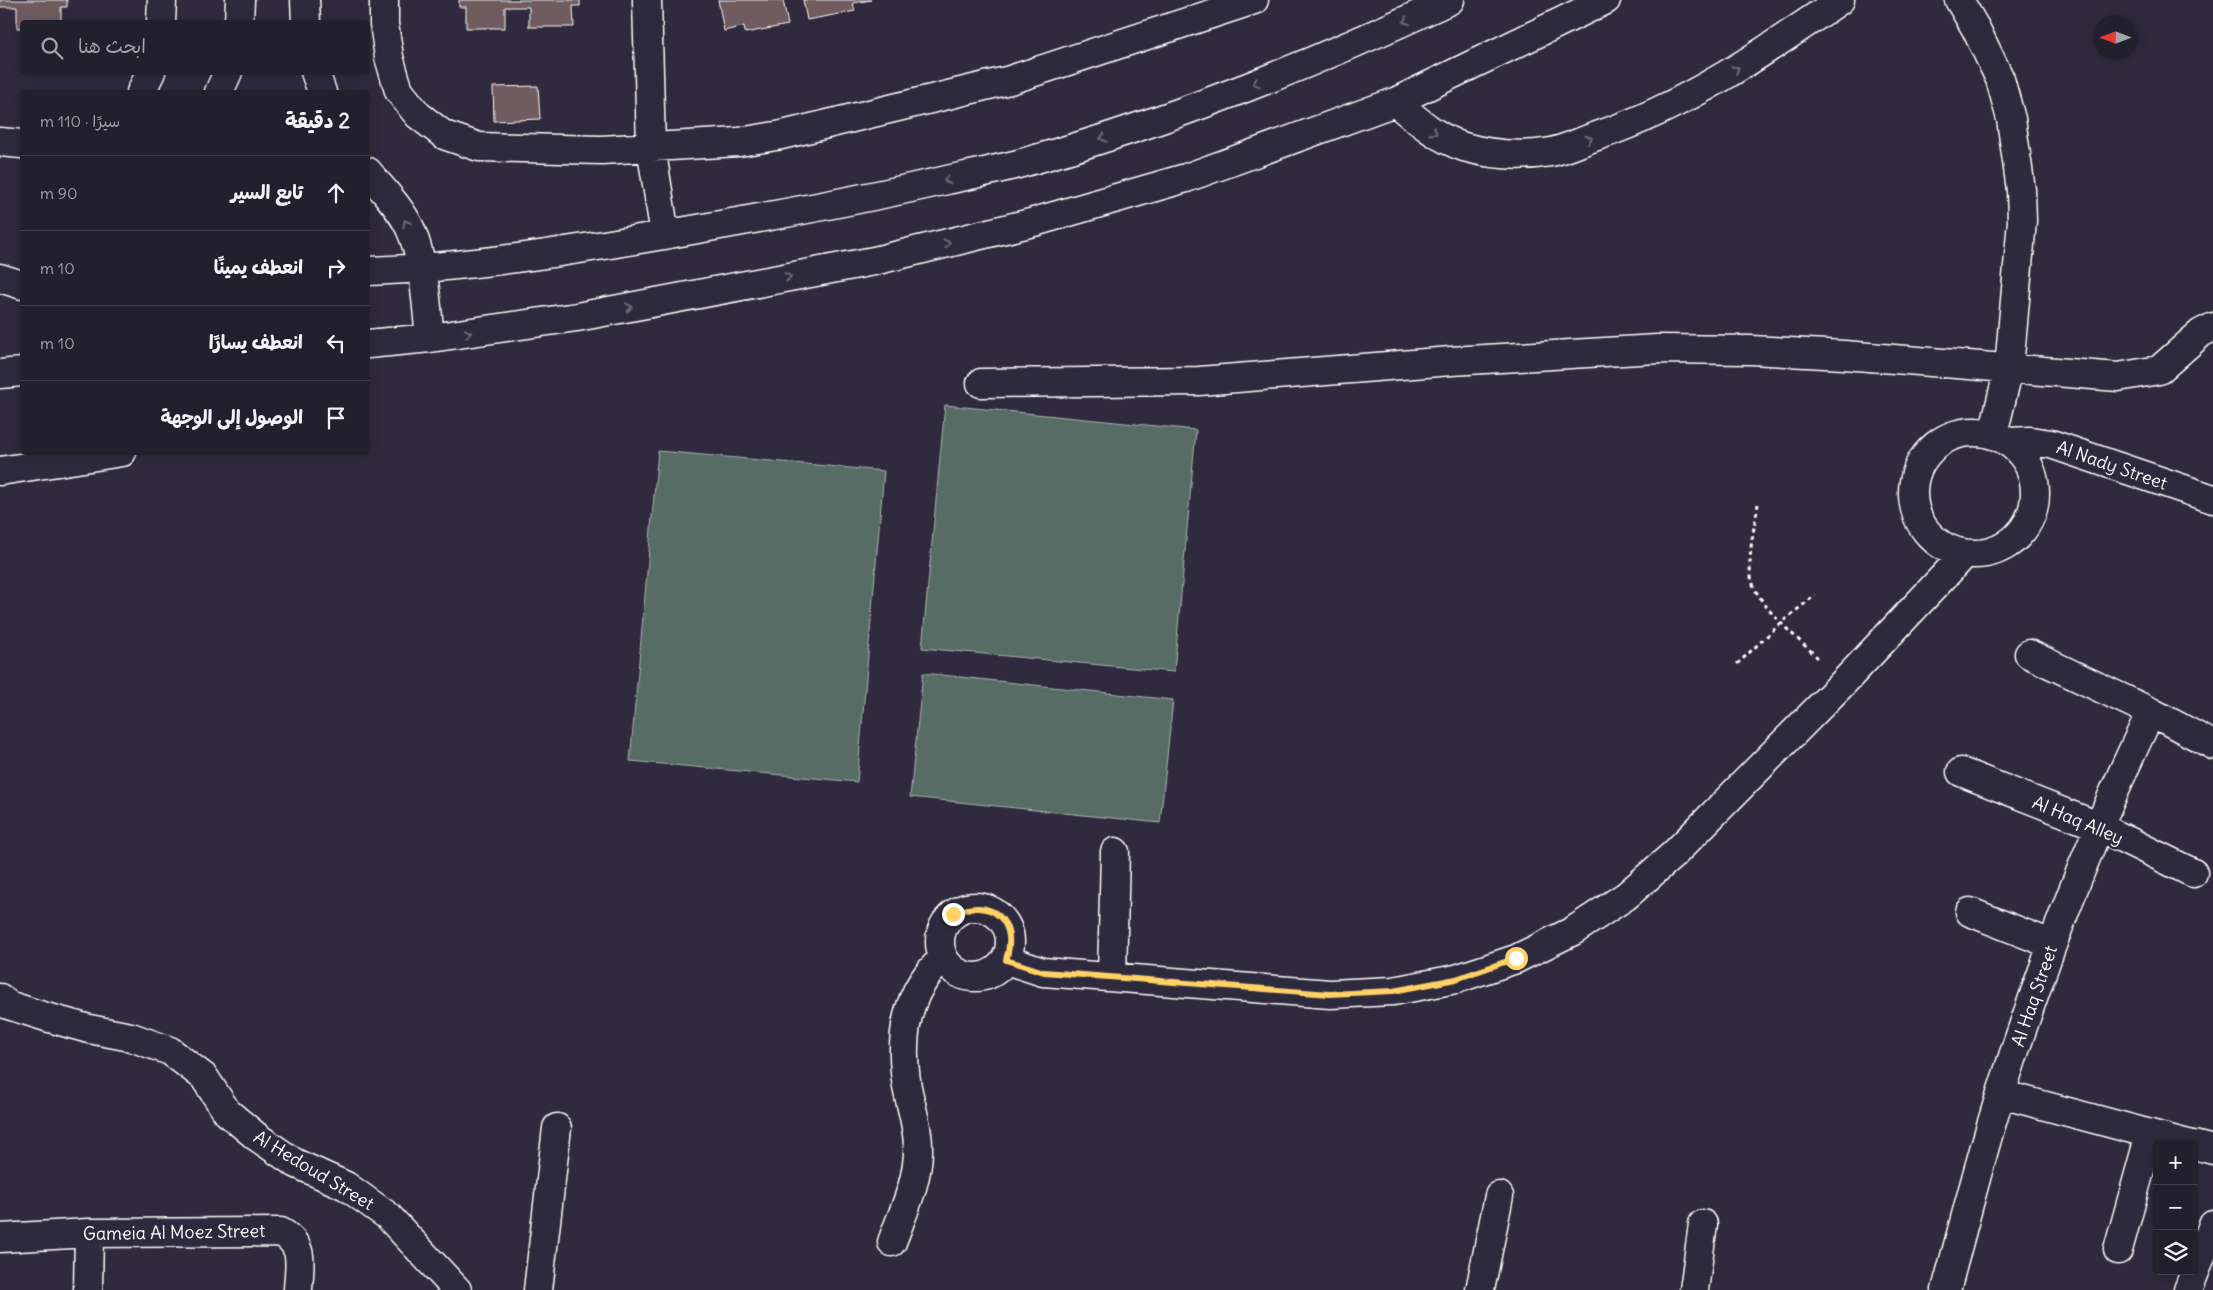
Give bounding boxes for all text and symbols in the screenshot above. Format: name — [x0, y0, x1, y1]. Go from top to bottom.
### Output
one-way arrow — [1402, 14, 1411, 25]
north arrow — [2093, 15, 2138, 60]
search box — [20, 20, 370, 75]
icon: search — [38, 34, 66, 62]
text: ابحث هنا — [78, 34, 146, 58]
one-way arrow — [1731, 66, 1740, 76]
one-way arrow — [1252, 77, 1261, 87]
text: 2 دقيقة — [285, 107, 350, 134]
text: سيرًا · 110 m — [40, 111, 120, 131]
one-way arrow — [1428, 126, 1437, 135]
one-way arrow — [1100, 132, 1108, 142]
one-way arrow — [1585, 135, 1593, 145]
one-way arrow — [942, 174, 951, 185]
icon: ahead — [322, 179, 350, 207]
text: تابع السير — [231, 180, 303, 204]
text: 90 m — [40, 183, 78, 203]
one-way arrow — [403, 220, 413, 229]
one-way arrow — [943, 238, 952, 249]
icon: right — [322, 254, 350, 282]
text: انعطف يمينًا — [214, 255, 303, 279]
text: 10 m — [40, 258, 75, 278]
one-way arrow — [784, 272, 793, 283]
one-way arrow — [624, 303, 633, 313]
one-way arrow — [464, 328, 472, 339]
icon: left — [322, 329, 350, 357]
text: انعطف يسارًا — [209, 330, 303, 354]
text: 10 m — [40, 333, 75, 353]
icon: arrive — [322, 404, 350, 432]
text: الوصول إلى الوجهة — [160, 405, 303, 429]
street label: Al Nady Street — [2054, 435, 2170, 495]
street label: Al Haq Alley — [2029, 791, 2127, 849]
route end — [942, 903, 965, 926]
street label: Al Haq Street — [2006, 942, 2062, 1050]
route start — [1505, 947, 1528, 970]
street label: Al Hedoud Street — [250, 1125, 378, 1215]
map controls — [2153, 1140, 2198, 1275]
button: + — [2153, 1140, 2198, 1185]
button: − — [2153, 1185, 2198, 1230]
street label: Gameia Al Moez Street — [83, 1219, 265, 1245]
button: layers — [2153, 1230, 2198, 1275]

